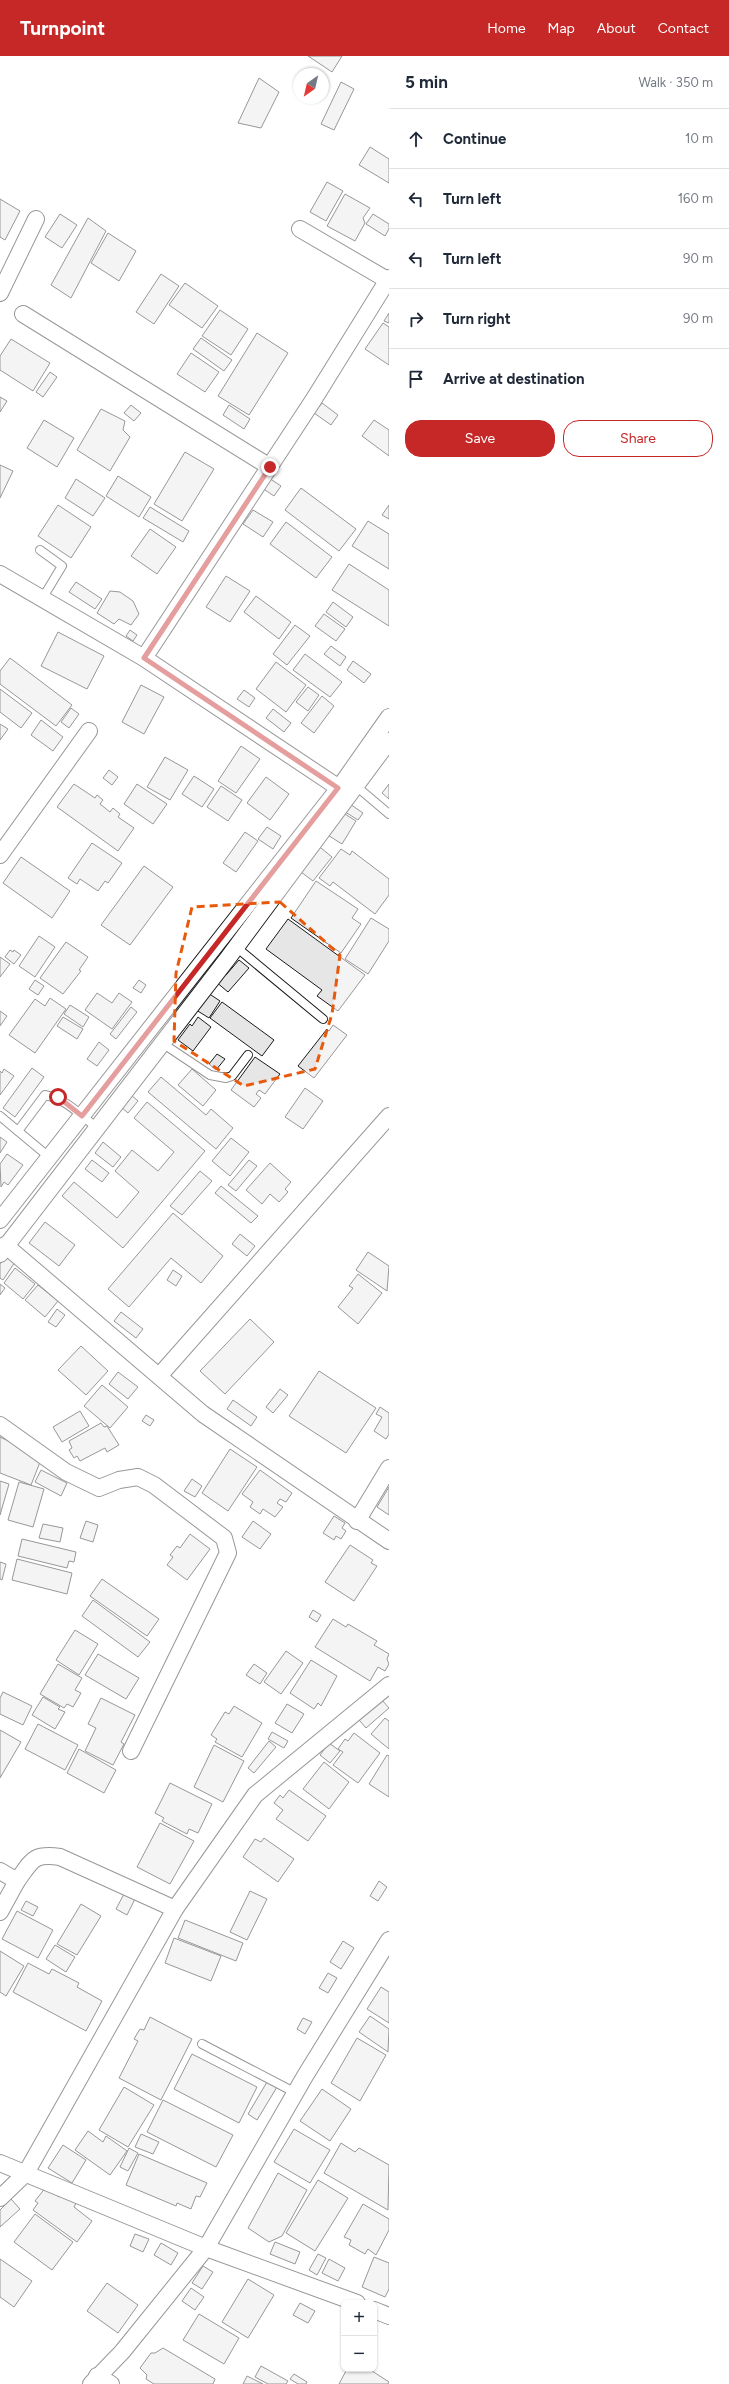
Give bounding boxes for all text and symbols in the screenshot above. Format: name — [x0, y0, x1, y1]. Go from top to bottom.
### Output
text: Turnpoint — [20, 17, 105, 40]
text: Home — [487, 20, 526, 37]
text: Map — [548, 20, 575, 37]
text: About — [597, 20, 636, 37]
text: Contact — [658, 20, 709, 37]
north arrow — [293, 68, 329, 104]
text: 5 min — [405, 72, 448, 92]
text: Walk · 350 m — [638, 75, 713, 90]
icon: ahead — [405, 128, 427, 150]
text: Continue — [443, 130, 506, 148]
text: 10 m — [685, 131, 713, 146]
icon: left — [405, 188, 427, 210]
text: Turn left — [443, 190, 501, 208]
text: 160 m — [678, 191, 713, 206]
icon: left — [405, 248, 427, 270]
text: Turn left — [443, 250, 501, 268]
text: 90 m — [683, 251, 713, 266]
icon: right — [405, 308, 427, 330]
text: Turn right — [443, 310, 511, 328]
text: 90 m — [683, 311, 713, 326]
icon: arrive — [405, 368, 427, 390]
text: Arrive at destination — [443, 370, 584, 388]
button: Save — [405, 420, 555, 457]
button: Share — [563, 420, 713, 457]
route end — [261, 458, 279, 476]
route start — [49, 1088, 67, 1106]
map controls — [341, 2300, 377, 2372]
button: + — [341, 2300, 377, 2336]
button: − — [341, 2336, 377, 2372]

